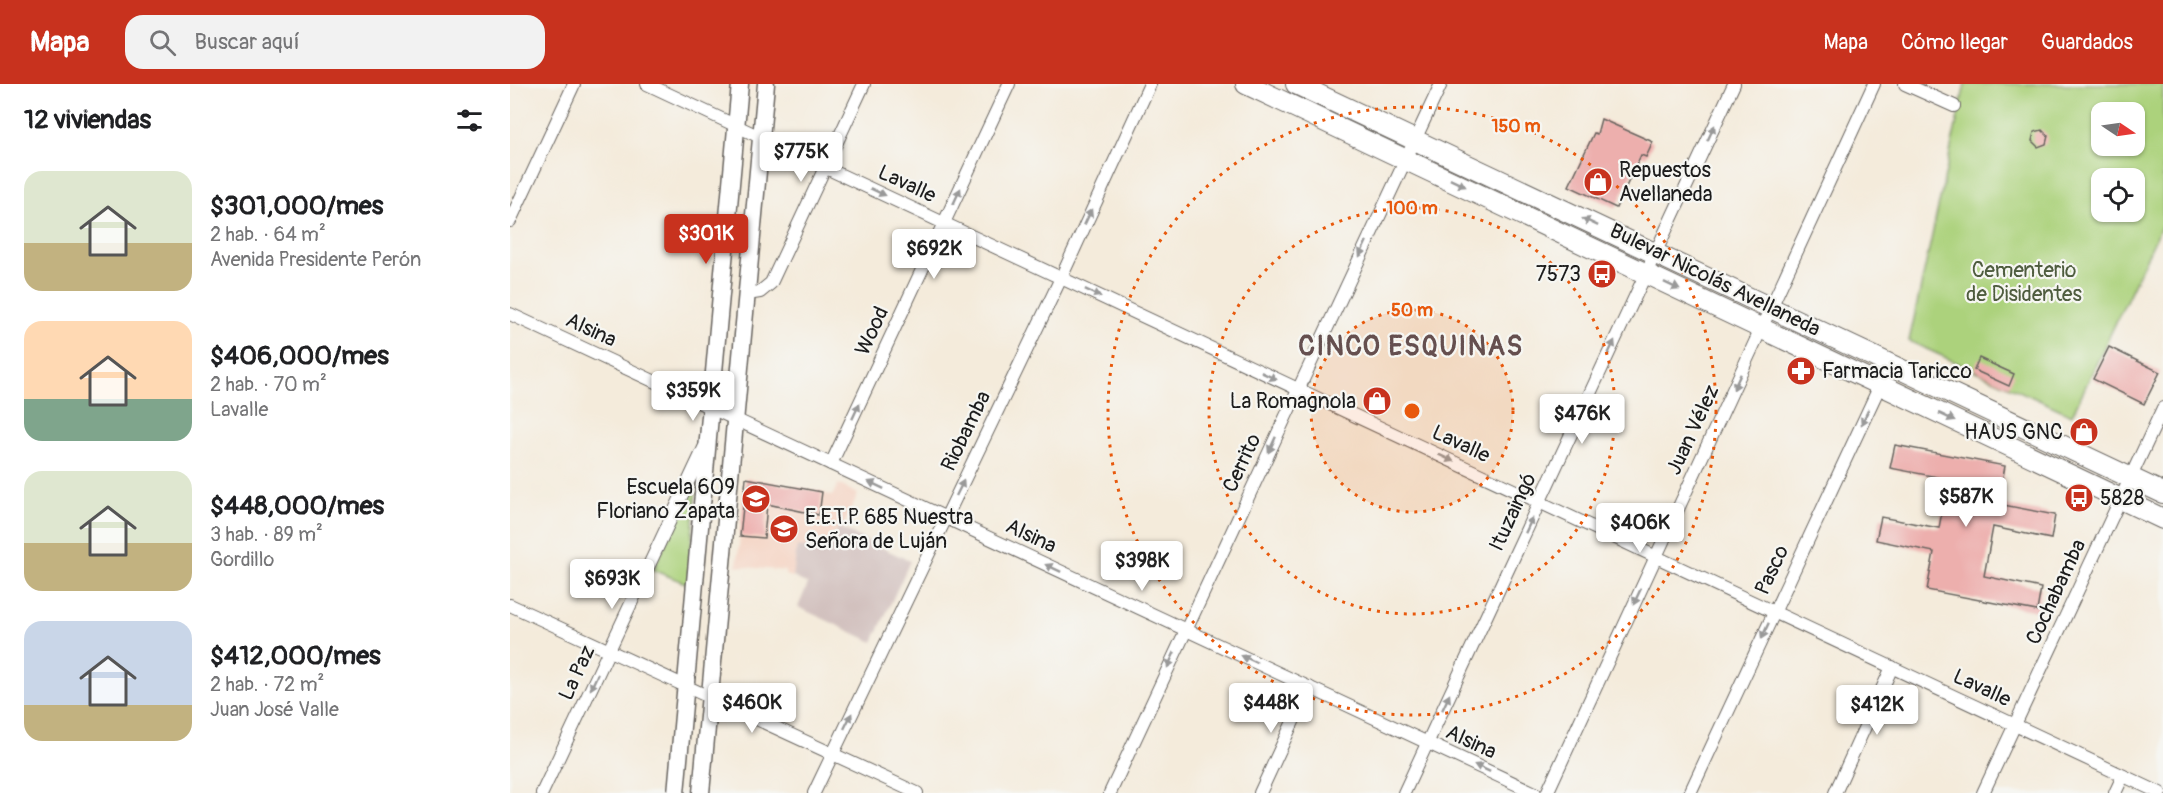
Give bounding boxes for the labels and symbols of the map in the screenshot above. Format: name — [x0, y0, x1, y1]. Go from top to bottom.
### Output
north arrow — [2091, 102, 2145, 156]
text: 150 m — [1492, 115, 1541, 138]
one-way arrow — [1706, 125, 1715, 142]
pin: $775K — [759, 132, 843, 183]
place label: Repuestos Avellaneda — [1619, 157, 1713, 208]
street label: Lavalle — [874, 159, 941, 209]
shop icon: Repuestos Avellaneda — [1582, 166, 1614, 198]
one-way arrow — [1450, 179, 1467, 188]
one-way arrow — [952, 187, 962, 205]
one-way arrow — [870, 188, 887, 197]
text: 100 m — [1386, 197, 1438, 220]
one-way arrow — [1084, 209, 1093, 226]
pin: $301K — [664, 214, 748, 265]
street label: Bulevar Nicolás Avellaneda — [1605, 217, 1825, 343]
one-way arrow — [1582, 218, 1599, 227]
pin: $692K — [892, 229, 976, 280]
one-way arrow — [1358, 241, 1368, 259]
park label: Cementerio de Disidentes — [1966, 257, 2082, 308]
bus stop icon: 7573 — [1586, 258, 1618, 290]
place label: 7573 — [1536, 261, 1581, 288]
one-way arrow — [1663, 280, 1681, 290]
one-way arrow — [1084, 288, 1101, 297]
text: 50 m — [1391, 299, 1433, 322]
street label: Wood — [849, 302, 895, 360]
street label: Alsina — [561, 307, 621, 353]
district label: CINCO ESQUINAS — [1298, 330, 1524, 363]
one-way arrow — [1606, 340, 1615, 357]
pharmacy icon: Farmacia Taricco — [1785, 355, 1817, 387]
place label: Farmacia Taricco — [1822, 358, 1972, 385]
pin: $359K — [651, 371, 735, 422]
one-way arrow — [1261, 371, 1278, 380]
one-way arrow — [1732, 373, 1741, 390]
street label: Juan Vélez — [1660, 381, 1726, 479]
shop icon: La Romagnola — [1361, 385, 1393, 417]
street label: Riobamba — [935, 386, 997, 476]
place label: La Romagnola — [1230, 388, 1356, 415]
pin: $476K — [1540, 394, 1624, 445]
centre of rings — [1402, 401, 1422, 421]
one-way arrow — [852, 402, 861, 419]
one-way arrow — [1861, 408, 1870, 425]
one-way arrow — [1938, 412, 1955, 421]
shop icon: HAUS GNC — [2068, 416, 2100, 448]
street label: Lavalle — [1428, 419, 1495, 469]
place label: HAUS GNC — [1964, 419, 2063, 446]
street label: Cerrito — [1217, 429, 1267, 497]
one-way arrow — [1267, 437, 1276, 454]
one-way arrow — [1437, 454, 1454, 463]
street label: Ituzaingó — [1483, 469, 1543, 555]
place label: Escuela 609 Floriano Zapata — [596, 474, 735, 525]
pin: $587K — [1924, 477, 2008, 528]
one-way arrow — [867, 480, 885, 490]
one-way arrow — [955, 480, 964, 497]
bus stop icon: 5828 — [2063, 482, 2095, 514]
school or university icon: Escuela 609 Floriano Zapata — [740, 483, 772, 515]
place label: 5828 — [2100, 485, 2144, 512]
pin: $406K — [1598, 503, 1682, 554]
place label: E.E.T.P. 685 Nuestra Señora de Luján — [805, 504, 973, 555]
school or university icon: E.E.T.P. 685 Nuestra Señora de Luján — [768, 513, 800, 545]
street label: Alsina — [1001, 513, 1061, 559]
one-way arrow — [1524, 516, 1534, 534]
street label: Cochabamba — [2020, 535, 2092, 649]
pin: $398K — [1100, 541, 1184, 592]
street label: Pasco — [1749, 541, 1795, 599]
pin: $693K — [570, 559, 654, 610]
one-way arrow — [1045, 563, 1062, 572]
one-way arrow — [1633, 588, 1642, 605]
one-way arrow — [1761, 623, 1770, 640]
street label: La Paz — [553, 641, 601, 705]
one-way arrow — [1167, 651, 1176, 668]
one-way arrow — [1239, 654, 1257, 664]
street label: Lavalle — [1949, 663, 2016, 713]
one-way arrow — [590, 674, 599, 691]
pin: $460K — [710, 683, 794, 734]
pin: $448K — [1229, 683, 1313, 734]
pin: $412K — [1835, 685, 1919, 736]
one-way arrow — [1442, 693, 1451, 710]
one-way arrow — [844, 713, 853, 730]
street label: Alsina — [1441, 719, 1501, 765]
one-way arrow — [1474, 764, 1491, 773]

